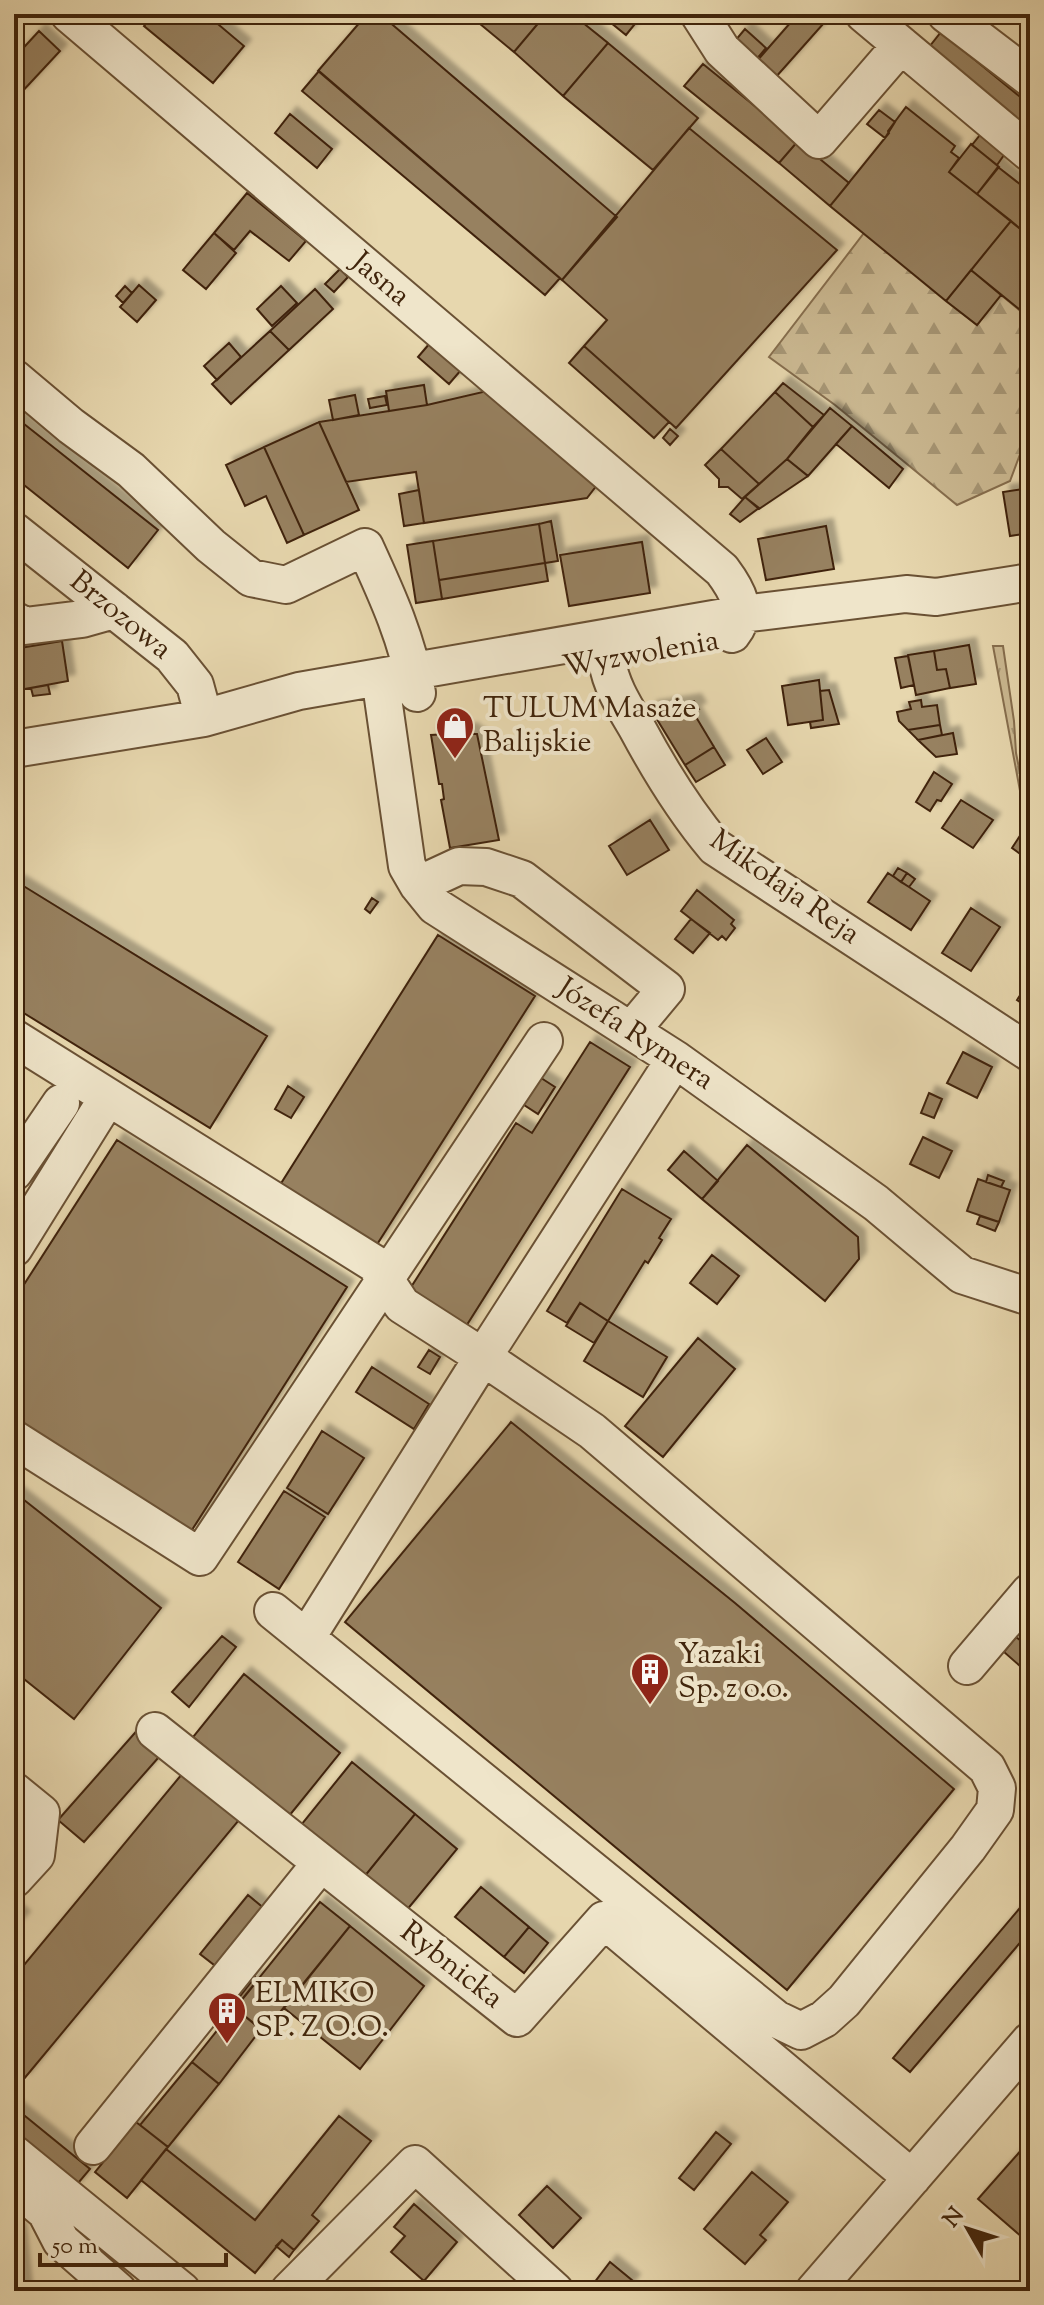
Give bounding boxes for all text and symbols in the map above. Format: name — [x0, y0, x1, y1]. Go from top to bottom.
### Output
street label: Jasna — [339, 241, 419, 318]
street label: Brzozowa — [59, 561, 181, 671]
street label: Wyzwolenia — [560, 620, 723, 690]
place label: TULUM Masaże Balijskie — [483, 688, 697, 765]
shop icon: TULUM Masaże Balijskie — [434, 705, 476, 760]
street label: Mikołaja Reja — [700, 820, 868, 956]
street label: Józefa Rymera — [546, 967, 722, 1102]
place label: Yazaki Sp. z o.o. — [678, 1634, 789, 1711]
building icon: Yazaki Sp. z o.o. — [629, 1651, 671, 1706]
street label: Rybnicka — [390, 1912, 512, 2020]
place label: ELMIKO SP. Z O.O. — [255, 1973, 389, 2050]
building icon: ELMIKO SP. Z O.O. — [206, 1990, 248, 2045]
north arrow — [928, 2189, 1008, 2269]
text: N — [937, 2201, 973, 2235]
scale bar — [40, 2217, 226, 2267]
text: 50 m — [50, 2230, 98, 2264]

